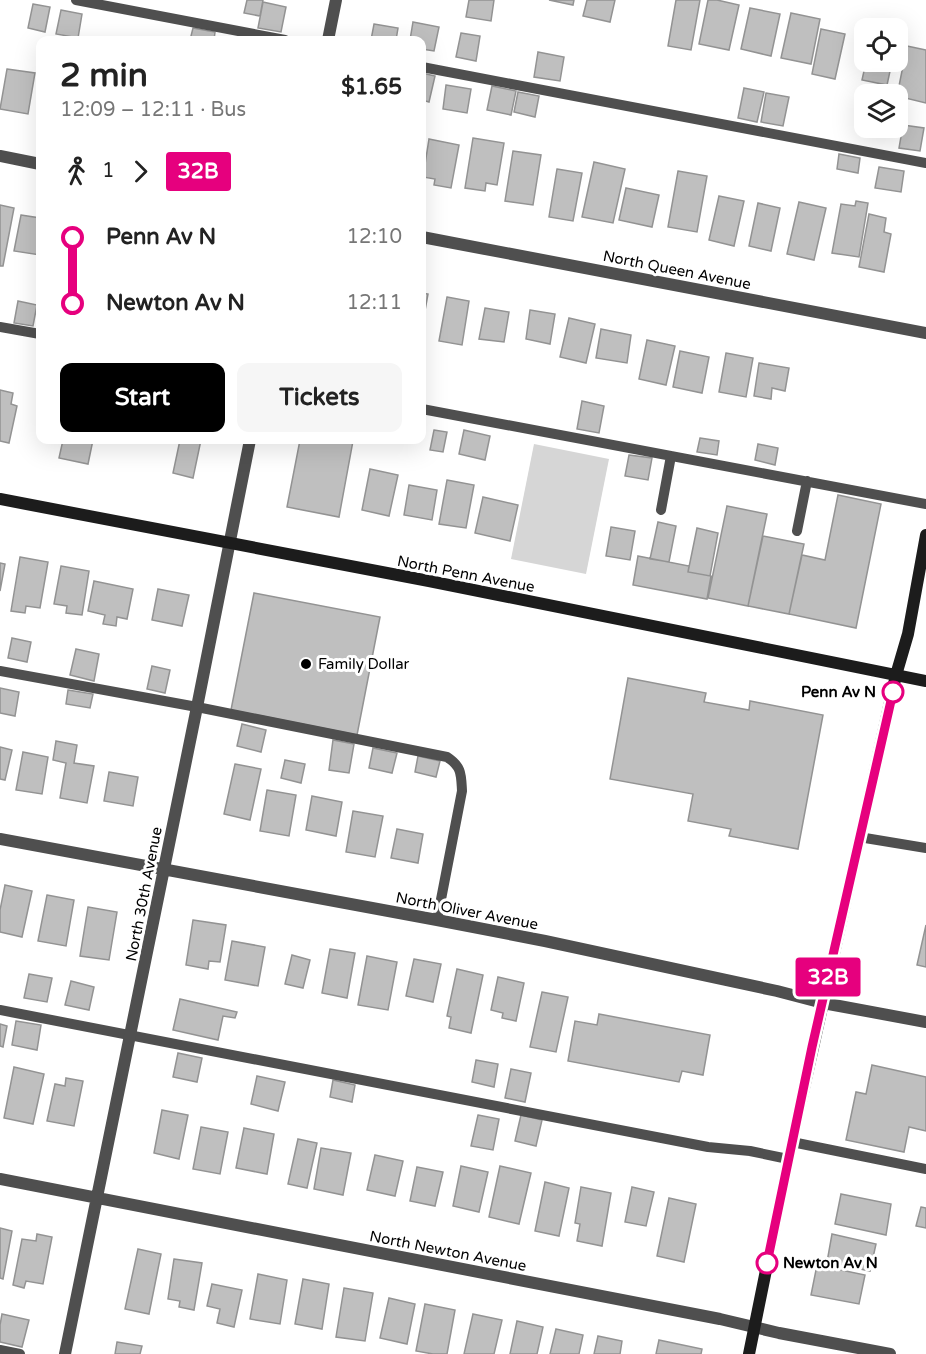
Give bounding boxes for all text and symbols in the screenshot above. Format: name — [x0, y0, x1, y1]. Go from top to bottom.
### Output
map controls — [854, 18, 908, 138]
button: locate — [854, 18, 908, 72]
text: 2 min — [60, 56, 148, 95]
text: $1.65 — [341, 74, 402, 100]
button: layers — [854, 84, 908, 138]
text: 12:09 – 12:11 · Bus — [60, 98, 246, 122]
icon: walk — [60, 155, 93, 188]
icon: forward — [124, 155, 157, 188]
text: 1 — [102, 159, 115, 183]
text: 32B — [178, 159, 219, 184]
text: Penn Av N — [106, 224, 216, 250]
text: 12:10 — [347, 225, 402, 249]
street label: North Queen Avenue — [601, 247, 753, 293]
text: Newton Av N — [106, 290, 245, 316]
text: 12:11 — [347, 291, 402, 315]
button: Start — [60, 363, 225, 432]
button: Tickets — [237, 363, 402, 432]
street label: North Penn Avenue — [396, 552, 536, 596]
place label: Family Dollar — [318, 655, 410, 673]
marker: Family Dollar — [299, 657, 313, 671]
marker: Penn Av N — [882, 681, 904, 703]
place label: Penn Av N — [801, 683, 876, 701]
street label: North 30th Avenue — [122, 825, 166, 963]
street label: North Oliver Avenue — [394, 888, 540, 934]
line badge: 32B — [794, 958, 862, 996]
text: 32B — [808, 965, 848, 990]
street label: North Newton Avenue — [368, 1227, 528, 1275]
marker: Newton Av N — [756, 1252, 778, 1274]
place label: Newton Av N — [783, 1254, 878, 1272]

